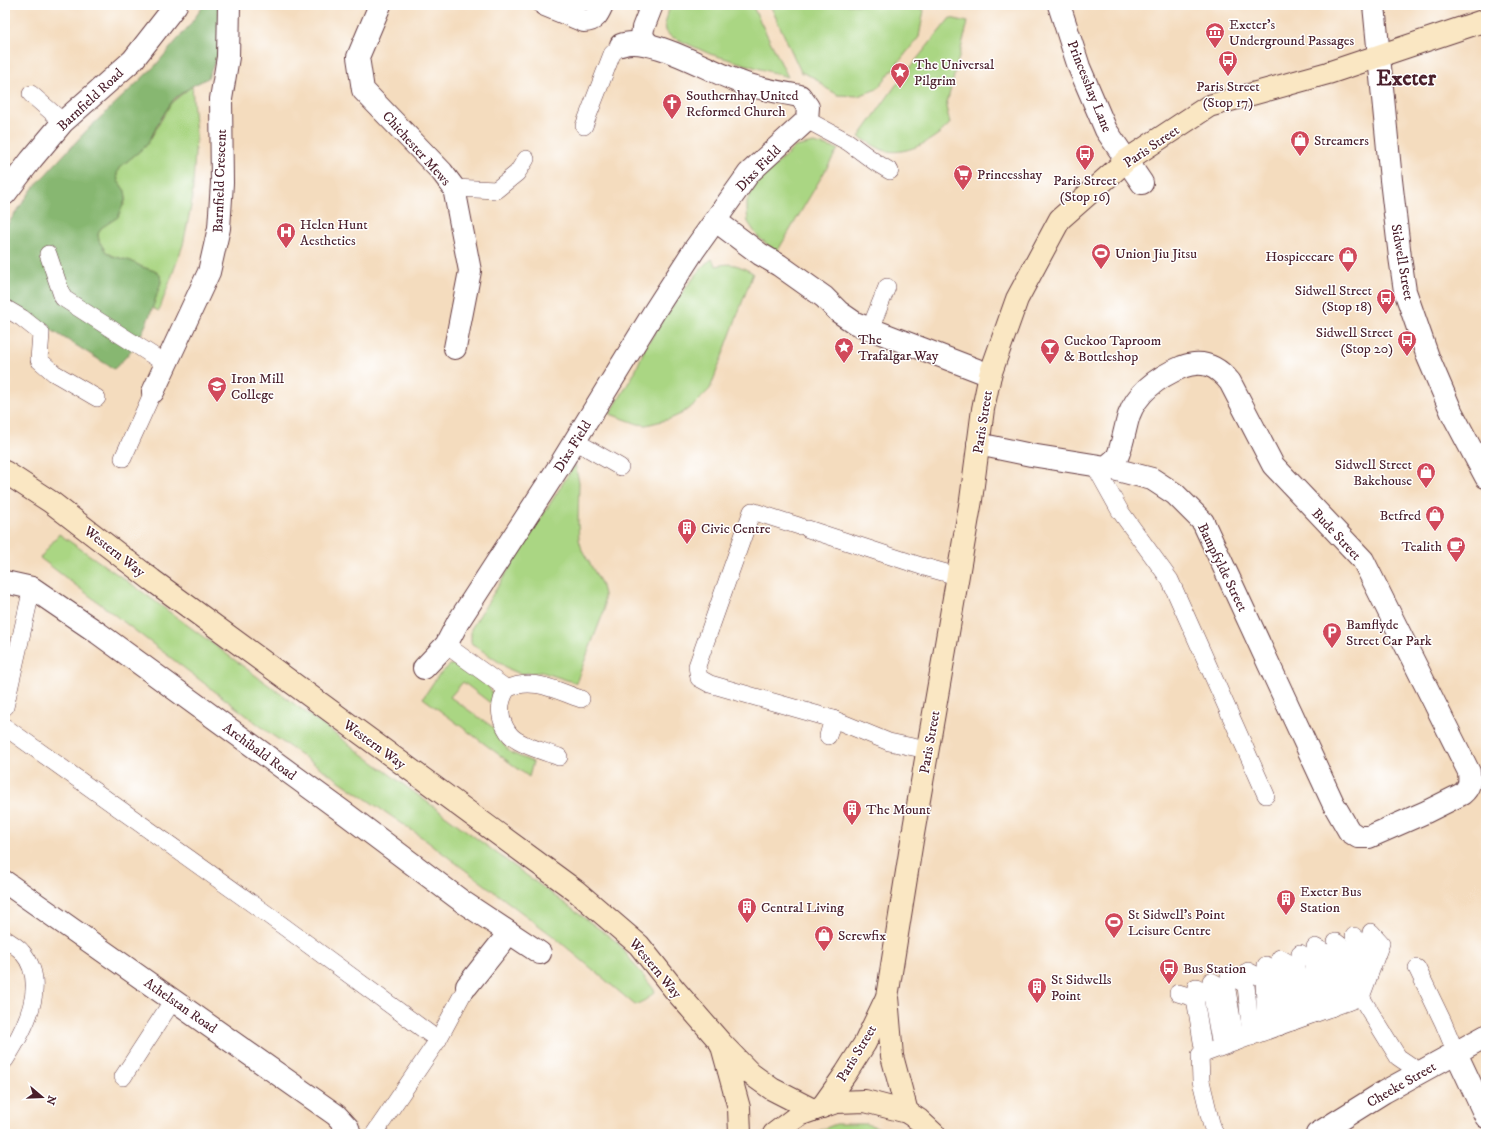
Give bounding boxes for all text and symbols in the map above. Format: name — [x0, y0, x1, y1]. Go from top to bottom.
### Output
place label: Exeter's Underground Passages — [1229, 16, 1355, 50]
museum icon: Exeter's Underground Passages — [1204, 21, 1226, 49]
street label: Princesshay Lane — [1062, 38, 1116, 135]
bus stop icon: Paris Street (Stop 17) — [1217, 49, 1239, 77]
place label: The Universal Pilgrim — [914, 56, 995, 90]
place icon: The Universal Pilgrim — [889, 61, 911, 89]
street label: Barnfield Road — [54, 64, 128, 135]
district label: Exeter — [1376, 65, 1437, 92]
place label: Paris Street (Stop 17) — [1196, 78, 1260, 112]
place label: Southernhay United Reformed Church — [686, 87, 799, 121]
church icon: Southernhay United Reformed Church — [661, 92, 683, 120]
street label: Chichester Mews — [378, 108, 455, 190]
street label: Paris Street — [1120, 121, 1183, 172]
street label: Barnfield Crescent — [209, 128, 231, 233]
shop icon: Streamers — [1289, 129, 1311, 157]
place label: Streamers — [1314, 132, 1369, 150]
street label: Dixs Field — [732, 142, 785, 196]
bus stop icon: Paris Street (Stop 16) — [1074, 143, 1096, 171]
supermarket icon: Princesshay — [952, 163, 974, 191]
place label: Princesshay — [977, 166, 1043, 184]
place label: Paris Street (Stop 16) — [1053, 172, 1117, 206]
place label: Helen Hunt Aesthetics — [300, 216, 368, 250]
hospital icon: Helen Hunt Aesthetics — [275, 221, 297, 249]
street label: Sidwell Street — [1386, 223, 1418, 302]
sports icon: Union Jiu Jitsu — [1090, 242, 1112, 270]
place label: Union Jiu Jitsu — [1115, 245, 1197, 263]
shop icon: Hospicecare — [1337, 245, 1359, 273]
place label: Hospicecare — [1266, 248, 1334, 266]
place label: Sidwell Street (Stop 18) — [1295, 282, 1373, 316]
bus stop icon: Sidwell Street (Stop 18) — [1375, 287, 1397, 315]
place label: Sidwell Street (Stop 20) — [1316, 324, 1394, 358]
bus stop icon: Sidwell Street (Stop 20) — [1396, 329, 1418, 357]
place label: The Trafalgar Way — [858, 331, 939, 365]
place label: Cuckoo Taproom & Bottleshop — [1064, 332, 1162, 366]
place icon: The Trafalgar Way — [833, 336, 855, 364]
bar icon: Cuckoo Taproom & Bottleshop — [1039, 337, 1061, 365]
place label: Iron Mill College — [231, 370, 285, 404]
school or university icon: Iron Mill College — [206, 375, 228, 403]
street label: Paris Street — [969, 389, 997, 455]
street label: Dixs Field — [550, 417, 596, 476]
place label: Sidwell Street Bakehouse — [1335, 456, 1413, 490]
shop icon: Sidwell Street Bakehouse — [1415, 461, 1437, 489]
shop icon: Betfred — [1424, 504, 1446, 532]
street label: Bude Street — [1308, 505, 1365, 565]
place label: Betfred — [1379, 507, 1421, 525]
building icon: Civic Centre — [676, 517, 698, 545]
place label: Civic Centre — [701, 520, 771, 538]
street label: Bampfylde Street — [1193, 520, 1252, 615]
street label: Western Way — [79, 522, 149, 582]
cafe icon: Tealith — [1445, 535, 1467, 563]
place label: Tealith — [1401, 538, 1443, 556]
place label: Bamflyde Street Car Park — [1346, 616, 1432, 650]
parking icon: Bamflyde Street Car Park — [1321, 621, 1343, 649]
street label: Paris Street — [916, 709, 944, 775]
street label: Western Way — [339, 715, 409, 774]
street label: Archibald Road — [219, 719, 300, 785]
building icon: The Mount — [841, 798, 863, 826]
place label: The Mount — [866, 801, 931, 819]
place label: Exeter Bus Station — [1300, 883, 1362, 917]
building icon: Exeter Bus Station — [1275, 888, 1297, 916]
building icon: Central Living — [736, 896, 758, 924]
place label: Central Living — [761, 899, 844, 917]
place label: St Sidwell's Point Leisure Centre — [1128, 906, 1225, 940]
sports icon: St Sidwell's Point Leisure Centre — [1103, 911, 1125, 939]
shop icon: Screwfix — [813, 924, 835, 952]
place label: Screwfix — [838, 927, 886, 945]
street label: Western Way — [624, 934, 686, 1003]
bus stop icon: Bus Station — [1158, 957, 1180, 985]
place label: Bus Station — [1183, 960, 1247, 978]
place label: St Sidwells Point — [1051, 971, 1112, 1005]
street label: Athelstan Road — [140, 974, 220, 1038]
building icon: St Sidwells Point — [1026, 976, 1048, 1004]
street label: Paris Street — [833, 1021, 881, 1085]
street label: Cheeke Street — [1364, 1058, 1440, 1112]
north arrow — [22, 1077, 62, 1117]
text: N — [42, 1093, 59, 1106]

